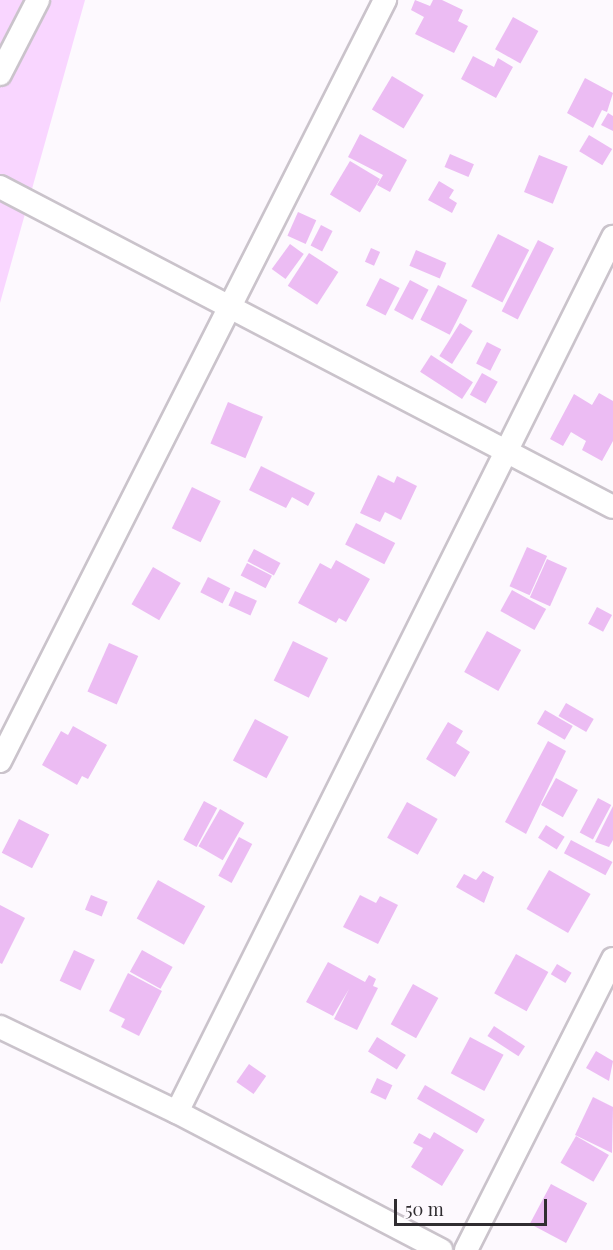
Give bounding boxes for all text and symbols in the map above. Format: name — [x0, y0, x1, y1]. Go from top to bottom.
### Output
scale bar — [397, 1187, 550, 1225]
text: 50 m — [405, 1197, 444, 1221]

